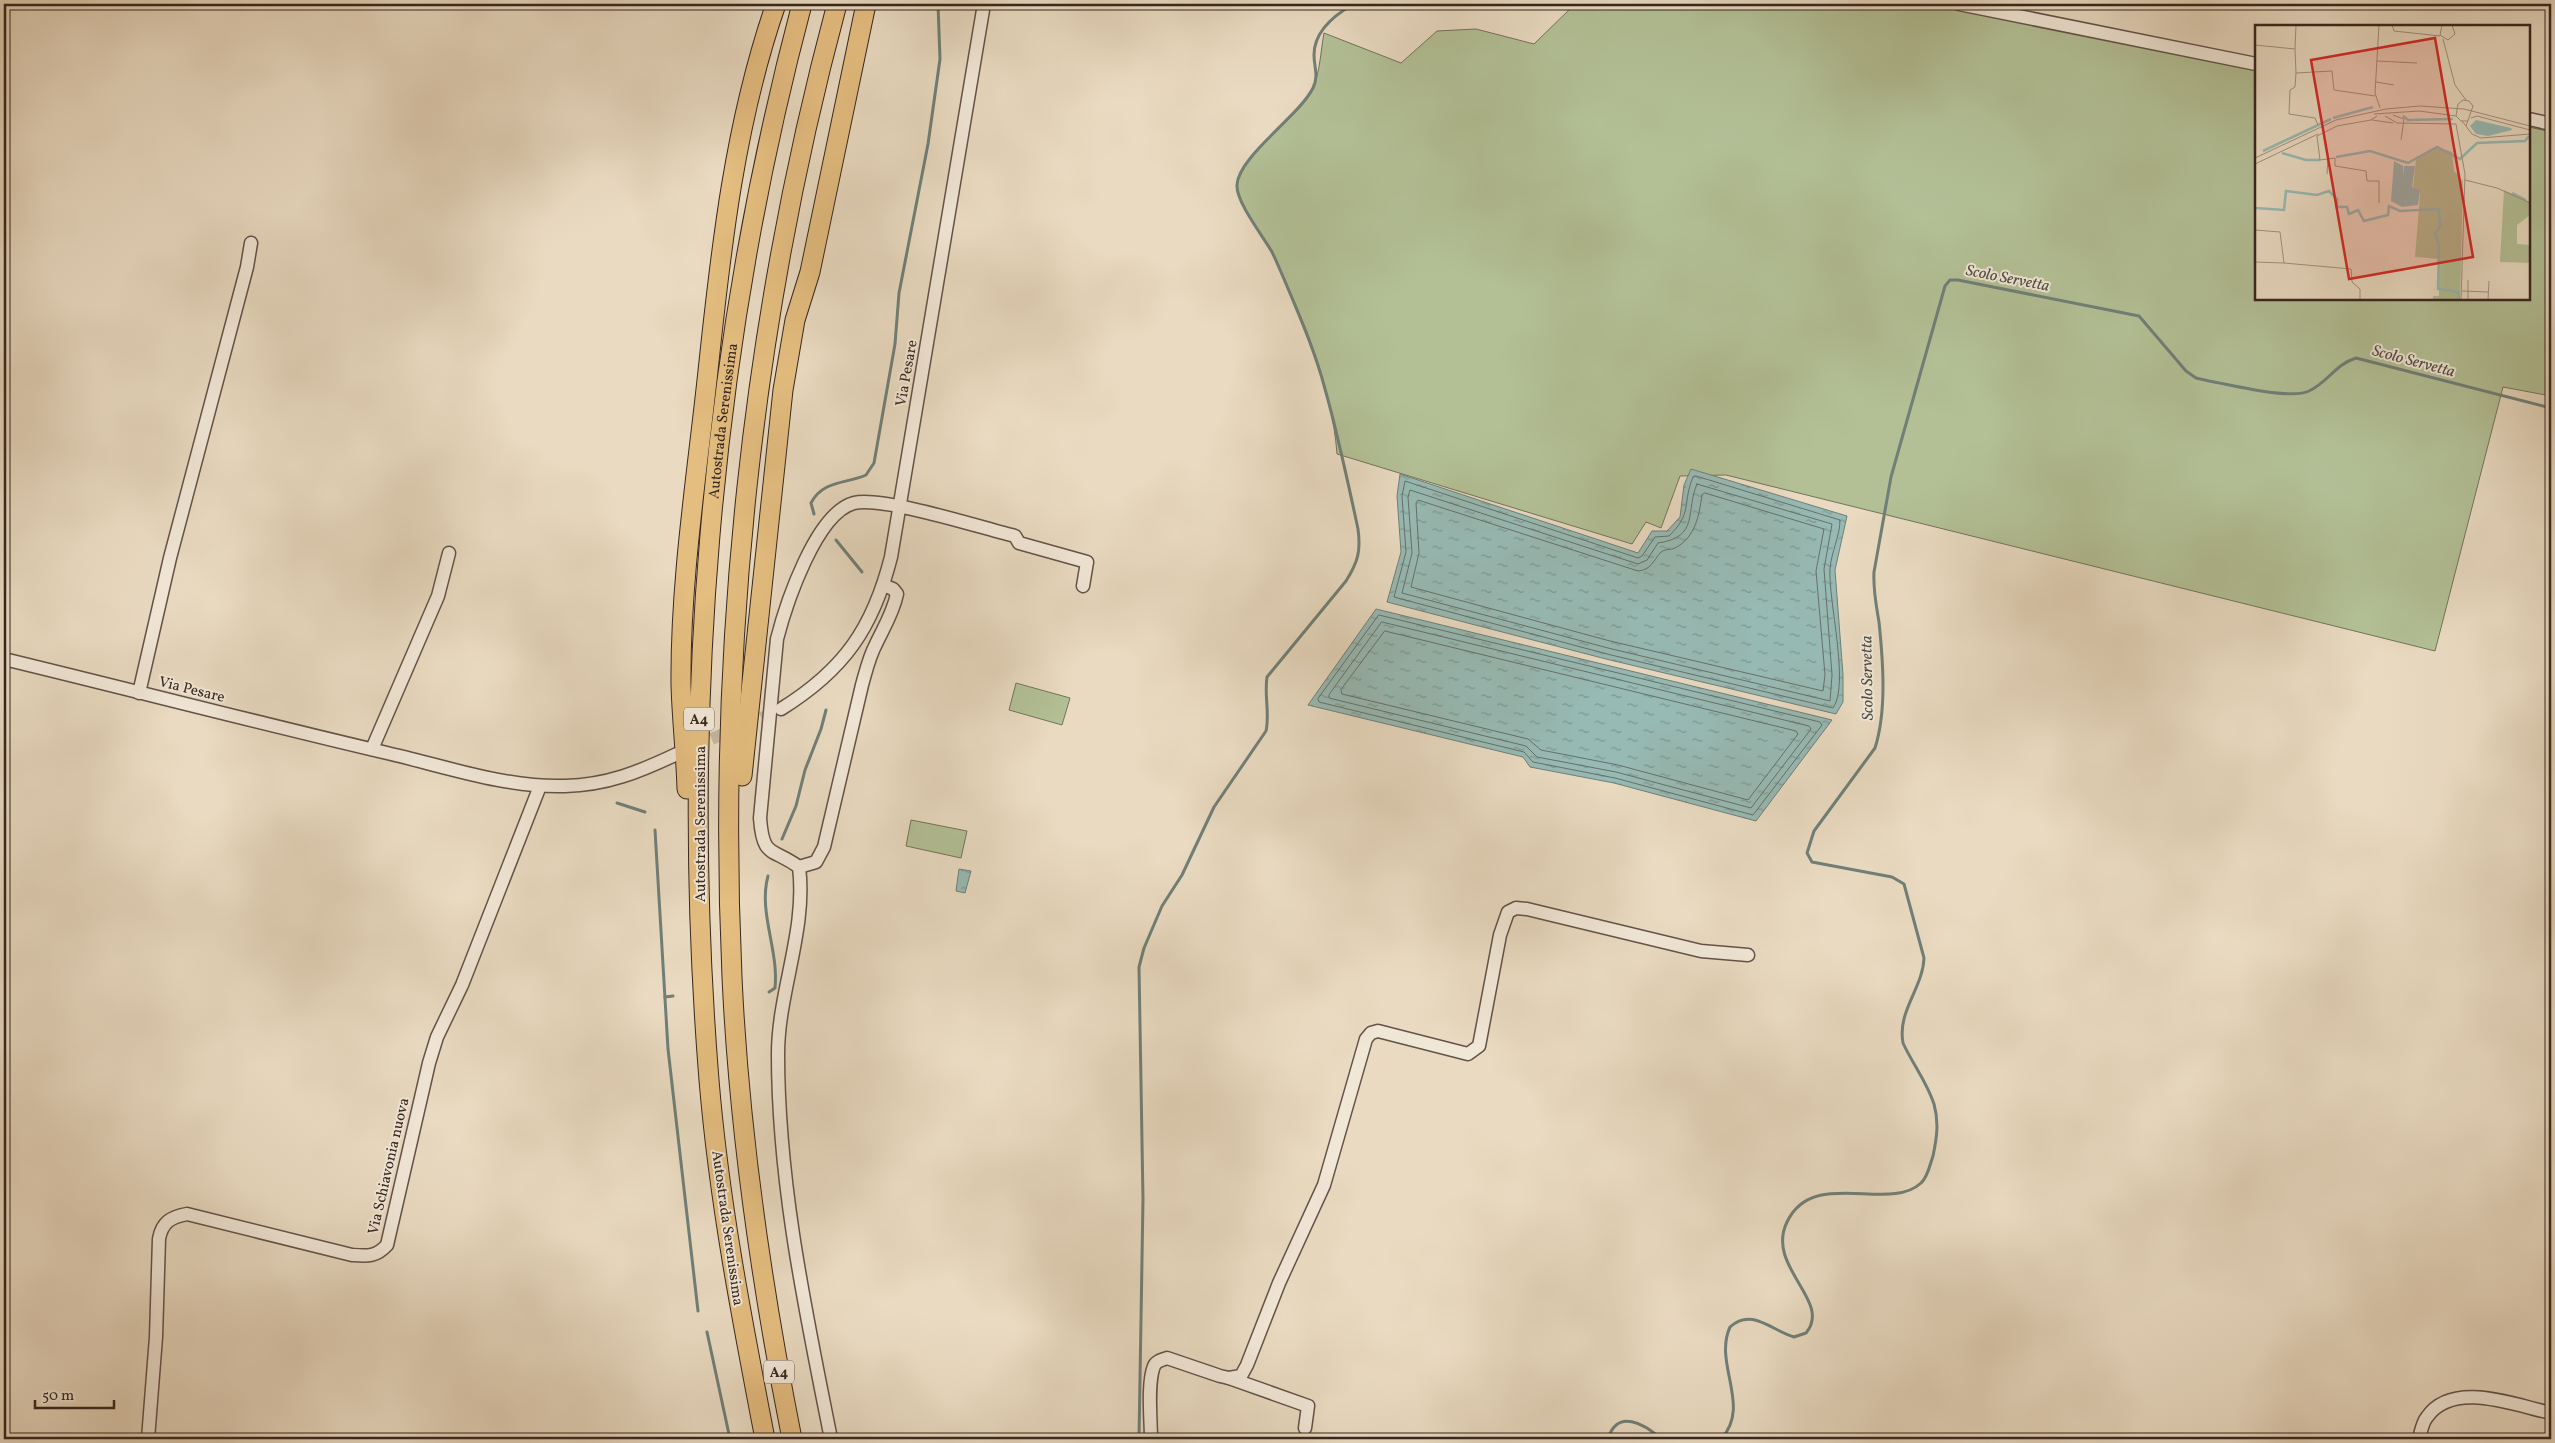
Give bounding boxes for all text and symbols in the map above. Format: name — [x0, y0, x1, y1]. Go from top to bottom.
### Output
inset map — [2255, 25, 2530, 300]
water label: Scolo Servetta — [1964, 260, 2052, 298]
street label: Via Pesare — [891, 338, 924, 408]
water label: Scolo Servetta — [2370, 340, 2458, 384]
street label: Autostrada Serenissima — [704, 342, 744, 500]
water label: Scolo Servetta — [1856, 635, 1880, 721]
street label: Via Pesare — [156, 672, 227, 709]
road number: A4 — [684, 708, 714, 731]
street label: Autostrada Serenissima — [691, 746, 712, 902]
street label: Via Schiavonia nuova — [363, 1096, 415, 1237]
street label: Autostrada Serenissima — [705, 1149, 748, 1307]
road number: A4 — [764, 1360, 794, 1384]
scale bar — [35, 1378, 114, 1410]
text: 50 m — [42, 1386, 74, 1407]

